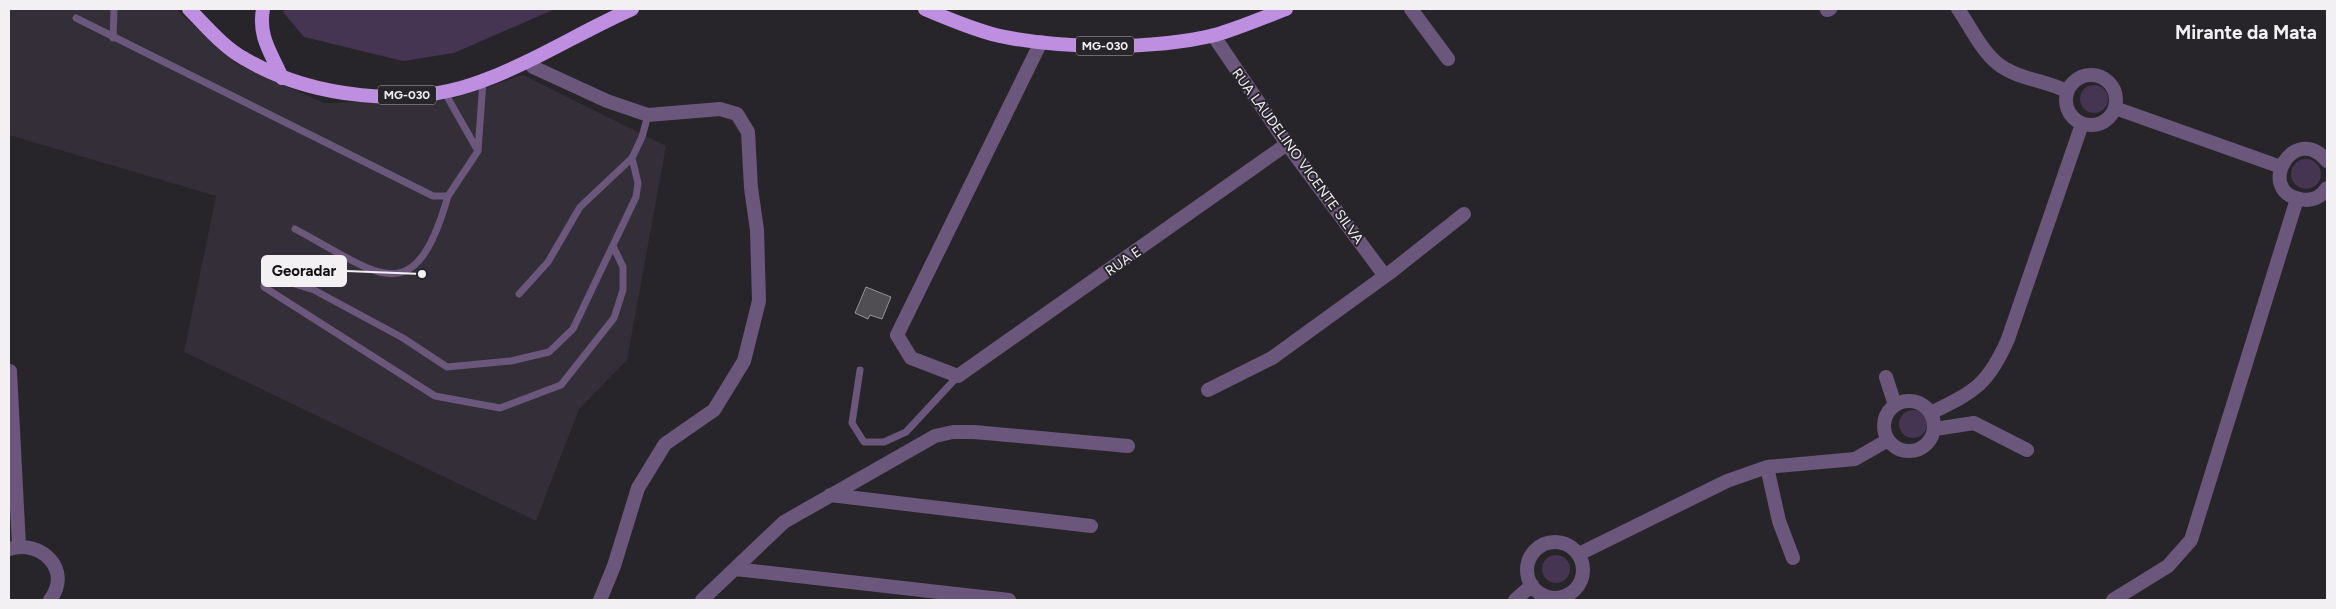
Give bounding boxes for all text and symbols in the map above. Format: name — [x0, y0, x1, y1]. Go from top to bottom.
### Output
district label: Mirante da Mata — [2175, 21, 2317, 44]
road number: MG-030 — [1076, 36, 1134, 56]
street label: RUA LAUDELINO VICENTE SILVA — [1228, 65, 1367, 248]
road number: MG-030 — [378, 86, 436, 104]
street label: RUA E — [1102, 243, 1145, 280]
callout: Georadar — [262, 256, 346, 286]
text: Georadar — [272, 262, 337, 280]

